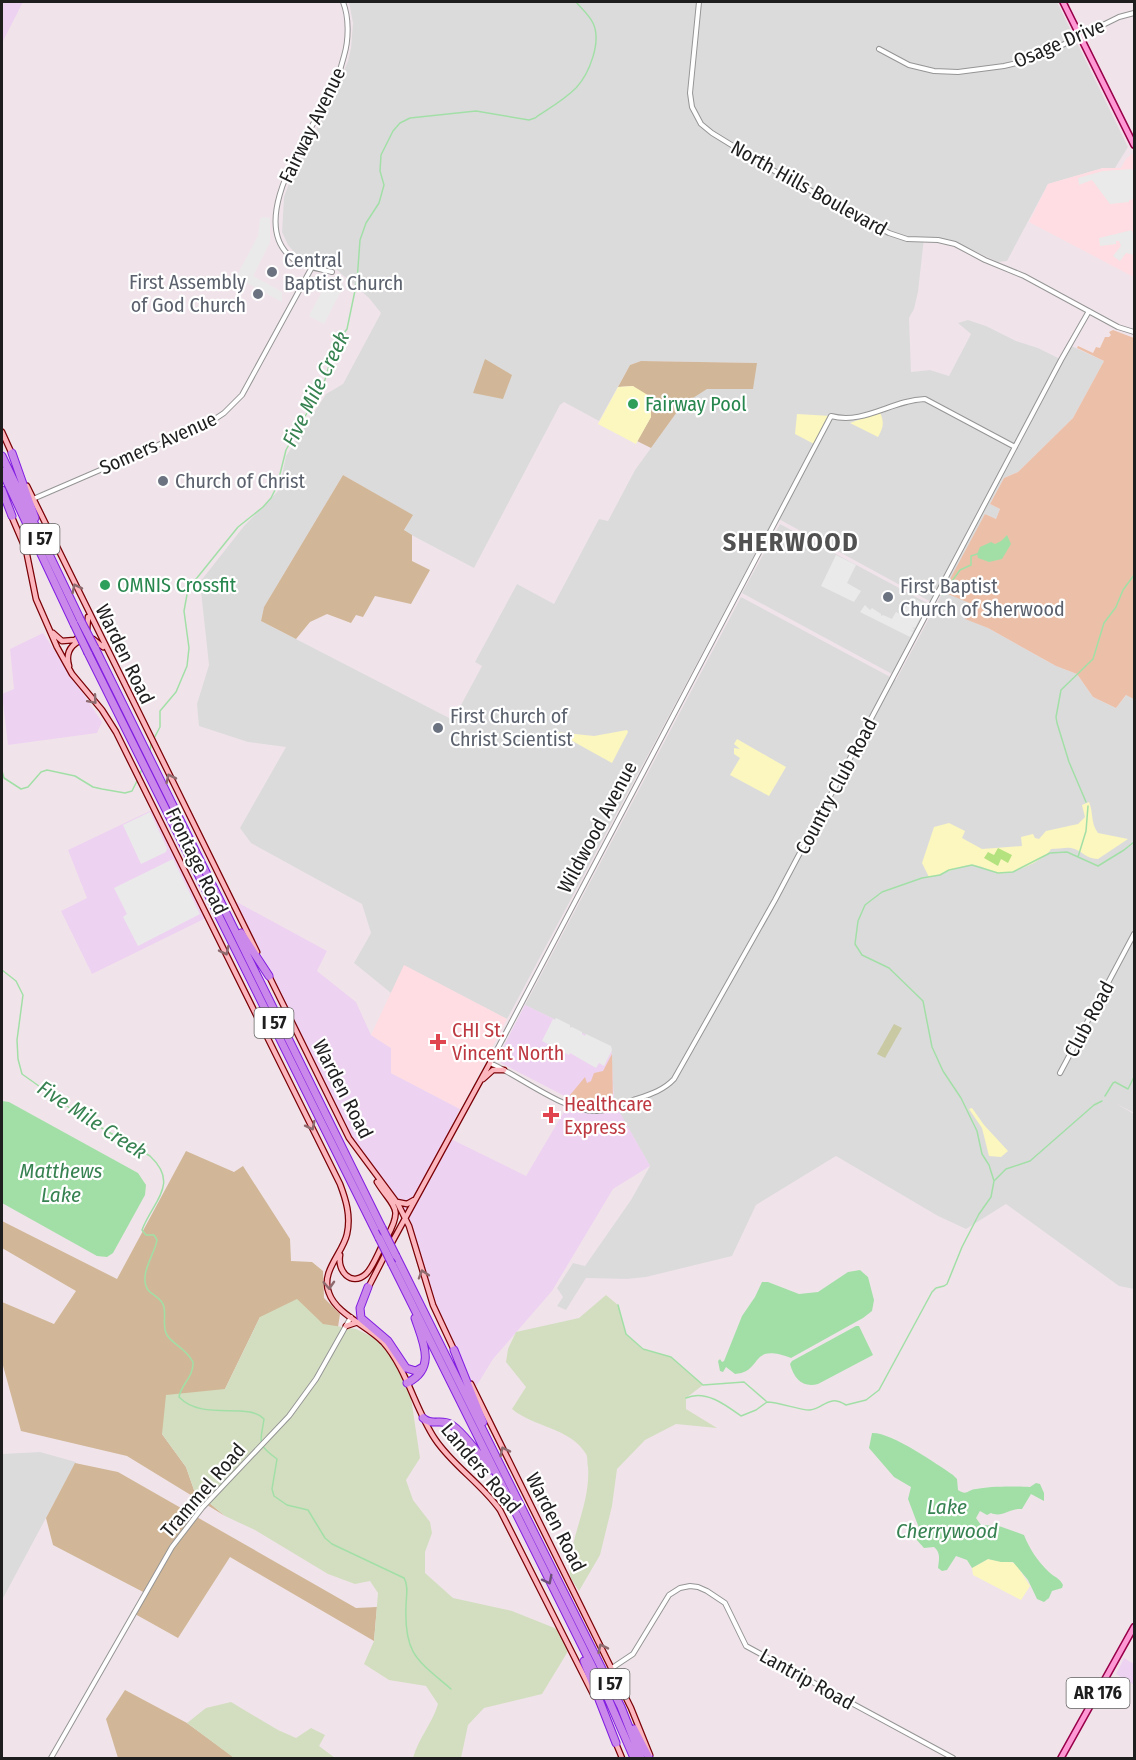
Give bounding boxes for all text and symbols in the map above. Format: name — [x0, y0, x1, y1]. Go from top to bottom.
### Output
street label: Osage Drive — [1010, 13, 1108, 73]
street label: Fairway Avenue — [274, 63, 350, 187]
street label: North Hills Boulevard — [727, 135, 891, 241]
place label: Central Baptist Church — [284, 248, 403, 295]
marker: Central Baptist Church — [265, 265, 279, 279]
place label: First Assembly of God Church — [129, 270, 246, 317]
marker: First Assembly of God Church — [251, 287, 265, 301]
water label: Five Mile Creek — [277, 327, 355, 451]
place label: Fairway Pool — [645, 392, 747, 416]
marker: Fairway Pool — [626, 397, 640, 411]
street label: Somers Avenue — [96, 406, 220, 480]
place label: Church of Christ — [175, 469, 306, 493]
marker: Church of Christ — [156, 474, 170, 488]
road number: I 57 — [20, 524, 60, 554]
district label: SHERWOOD — [723, 527, 859, 558]
place label: OMNIS Crossfit — [117, 573, 237, 597]
place label: First Baptist Church of Sherwood — [900, 574, 1065, 621]
marker: OMNIS Crossfit — [98, 578, 112, 592]
one-way arrow — [71, 583, 83, 594]
marker: First Baptist Church of Sherwood — [881, 590, 895, 604]
street label: Warden Road — [91, 600, 159, 708]
one-way arrow — [86, 693, 97, 704]
place label: First Church of Christ Scientist — [450, 704, 573, 751]
street label: Country Club Road — [790, 714, 882, 858]
marker: First Church of Christ Scientist — [431, 721, 445, 735]
street label: Wildwood Avenue — [552, 757, 642, 897]
one-way arrow — [166, 773, 178, 784]
street label: Frontage Road — [161, 803, 233, 919]
one-way arrow — [217, 945, 229, 956]
street label: Club Road — [1059, 977, 1119, 1061]
road number: I 57 — [254, 1008, 294, 1038]
place label: CHI St. Vincent North — [452, 1018, 564, 1065]
marker: CHI St. Vincent North — [429, 1033, 447, 1051]
street label: Warden Road — [308, 1035, 378, 1143]
water label: Five Mile Creek — [32, 1075, 152, 1165]
place label: Healthcare Express — [564, 1092, 652, 1139]
marker: Healthcare Express — [542, 1106, 560, 1124]
one-way arrow — [304, 1120, 316, 1131]
water label: Matthews Lake — [20, 1158, 103, 1208]
one-way arrow — [418, 1269, 430, 1280]
one-way arrow — [322, 1281, 335, 1290]
street label: Landers Road — [436, 1418, 526, 1518]
street label: Trammel Road — [156, 1438, 250, 1542]
one-way arrow — [500, 1446, 511, 1457]
street label: Warden Road — [521, 1468, 591, 1576]
water label: Lake Cherrywood — [896, 1494, 998, 1544]
one-way arrow — [541, 1573, 552, 1584]
one-way arrow — [598, 1643, 609, 1654]
street label: Lantrip Road — [756, 1643, 858, 1715]
road number: I 57 — [590, 1669, 630, 1699]
road number: AR 176 — [1066, 1678, 1130, 1708]

